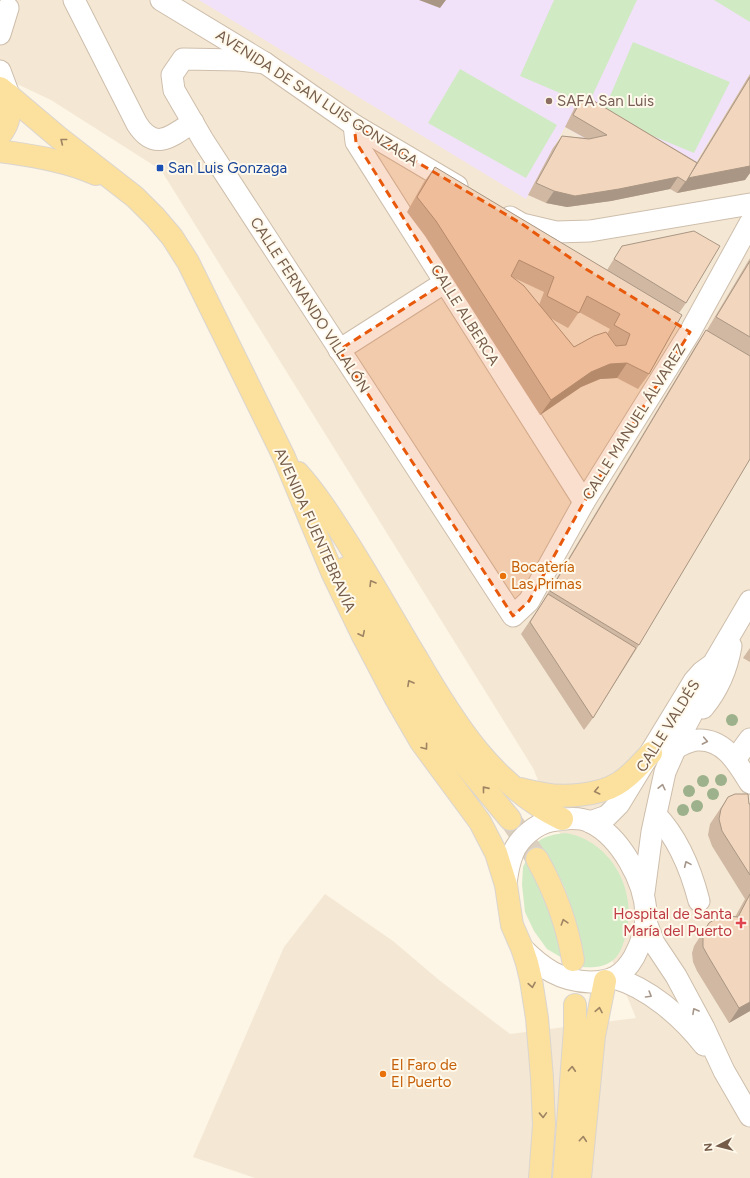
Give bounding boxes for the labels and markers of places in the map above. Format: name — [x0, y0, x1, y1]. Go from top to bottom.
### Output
place label: SAFA San Luis — [557, 92, 654, 110]
marker: SAFA San Luis — [544, 96, 554, 106]
place label: San Luis Gonzaga — [168, 159, 287, 177]
marker: San Luis Gonzaga — [155, 163, 165, 173]
place label: Bocatería Las Primas — [511, 558, 582, 593]
marker: Bocatería Las Primas — [498, 571, 508, 581]
place label: Hospital de Santa María del Puerto — [613, 905, 732, 940]
marker: Hospital de Santa María del Puerto — [735, 917, 747, 929]
place label: El Faro de El Puerto — [391, 1056, 457, 1091]
marker: El Faro de El Puerto — [378, 1069, 388, 1079]

